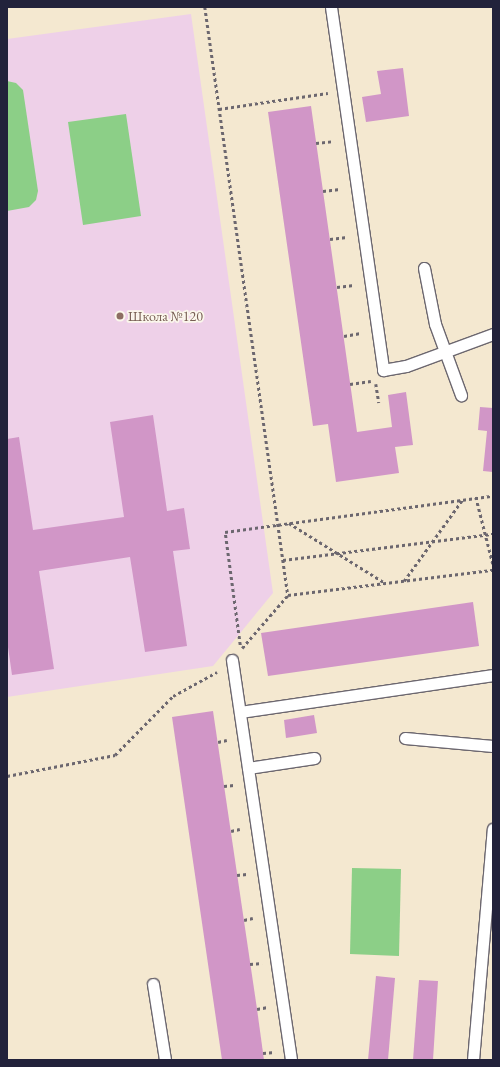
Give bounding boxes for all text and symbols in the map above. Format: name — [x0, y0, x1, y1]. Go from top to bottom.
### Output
place label: Школа №120 — [128, 308, 203, 324]
marker: Школа №120 — [115, 311, 125, 321]

